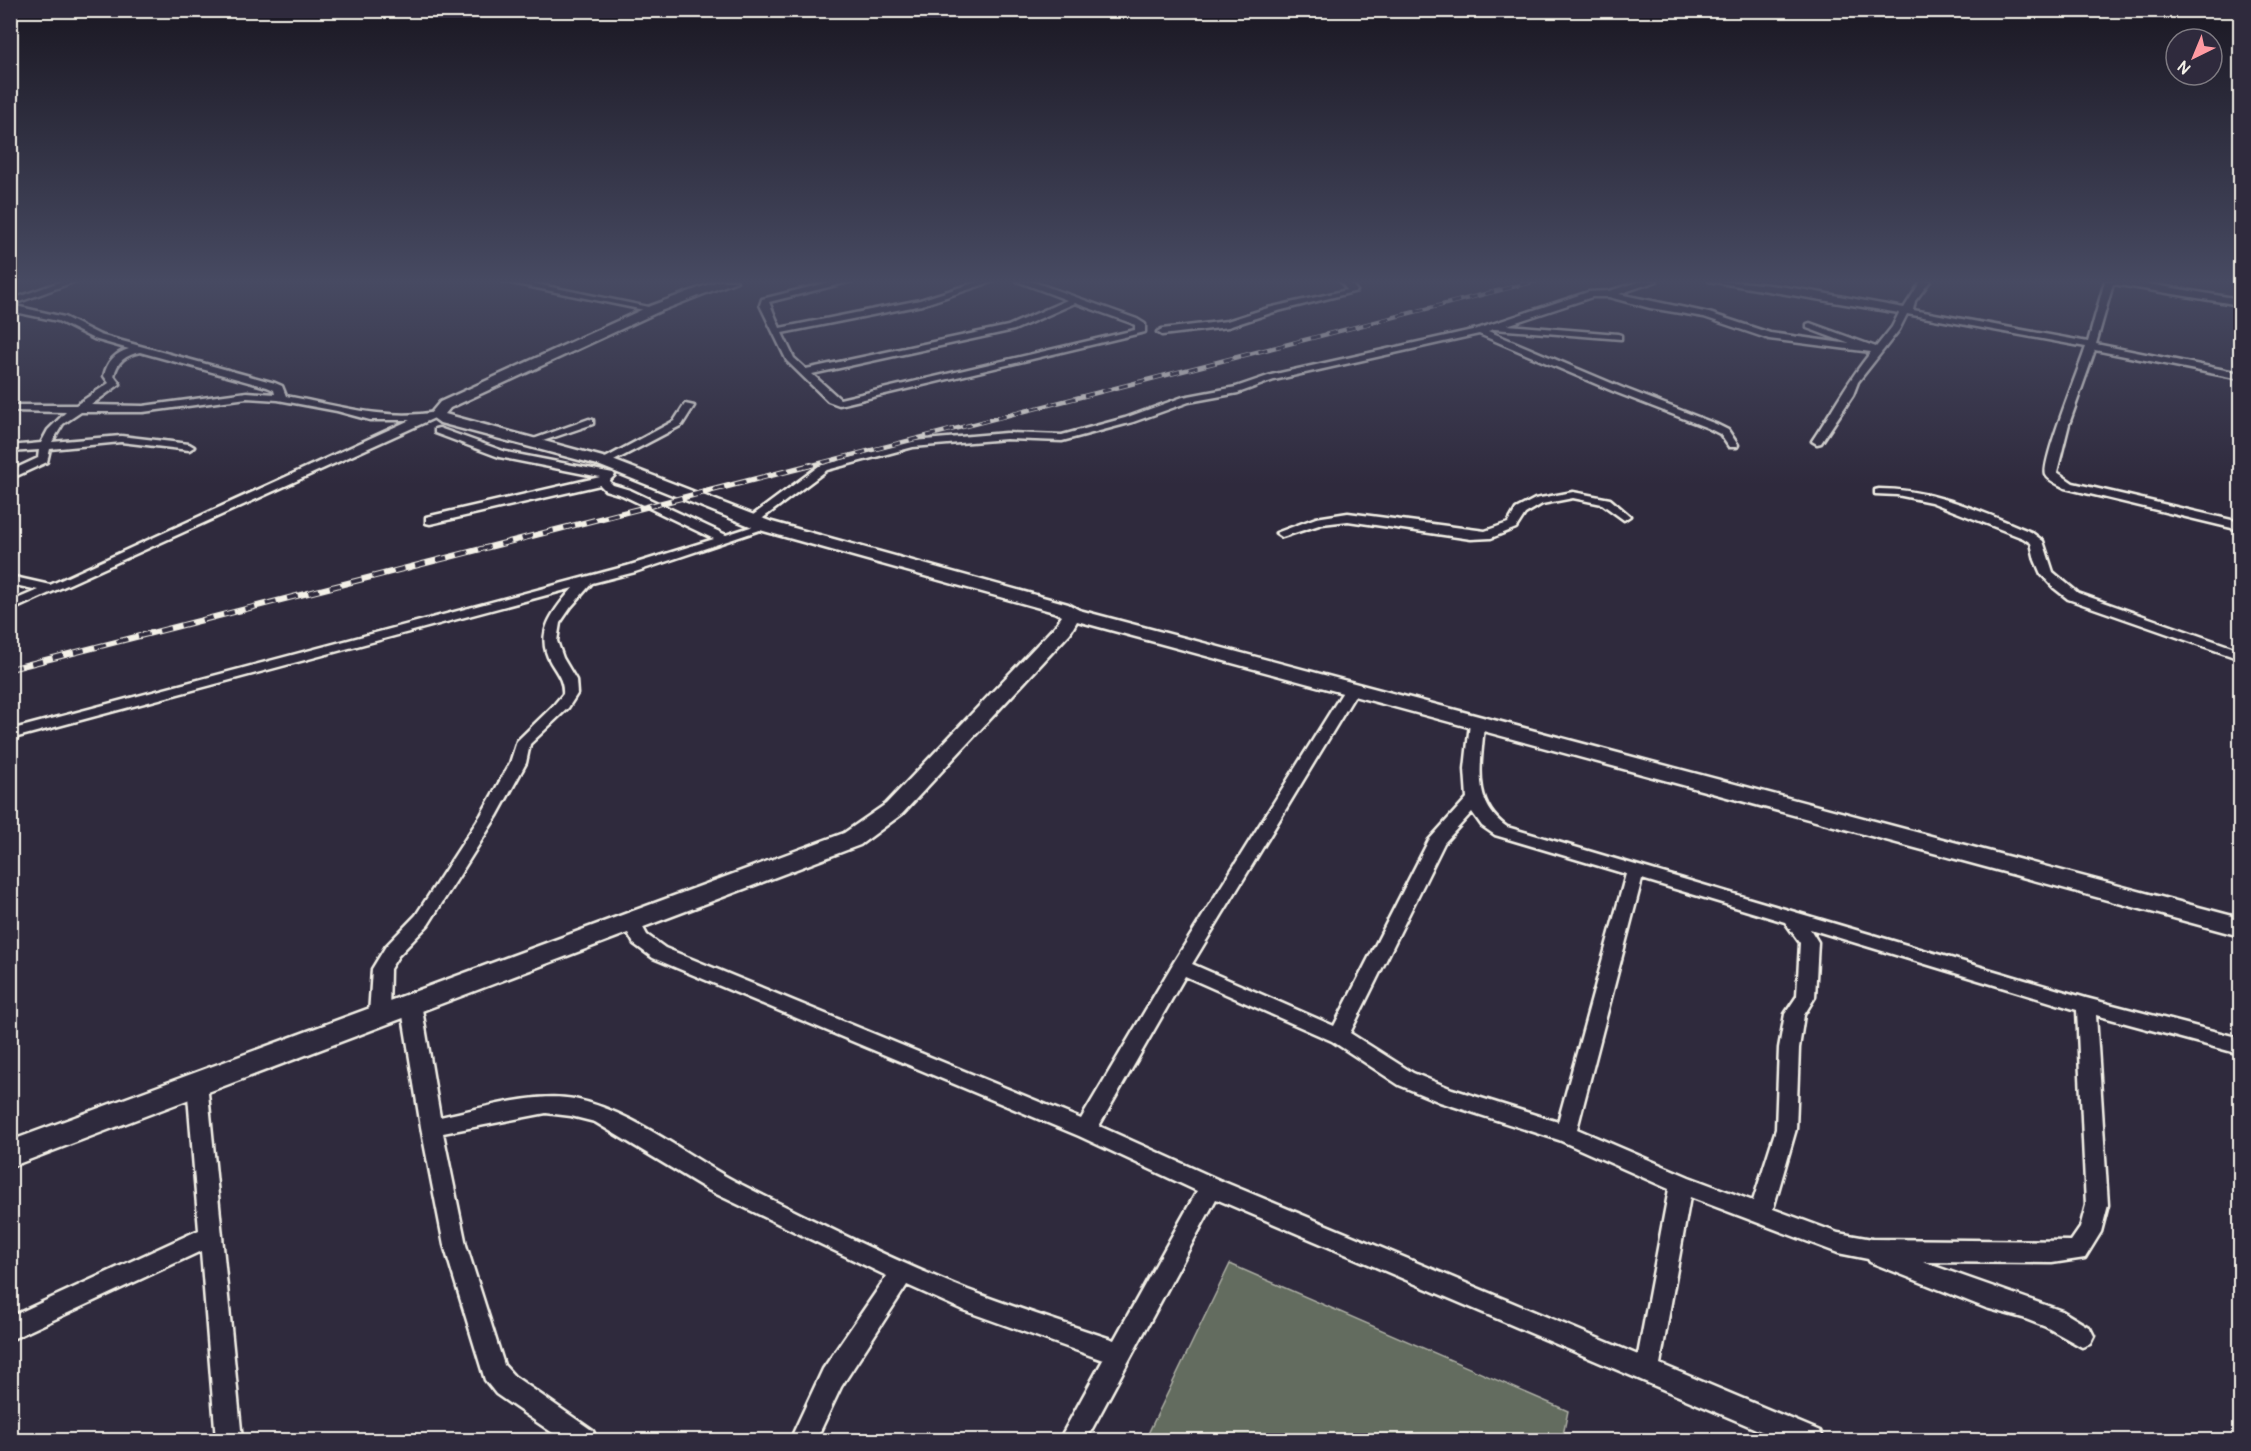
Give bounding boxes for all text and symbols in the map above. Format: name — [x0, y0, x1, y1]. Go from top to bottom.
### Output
north arrow — [2164, 27, 2224, 87]
text: N — [2174, 56, 2195, 78]

